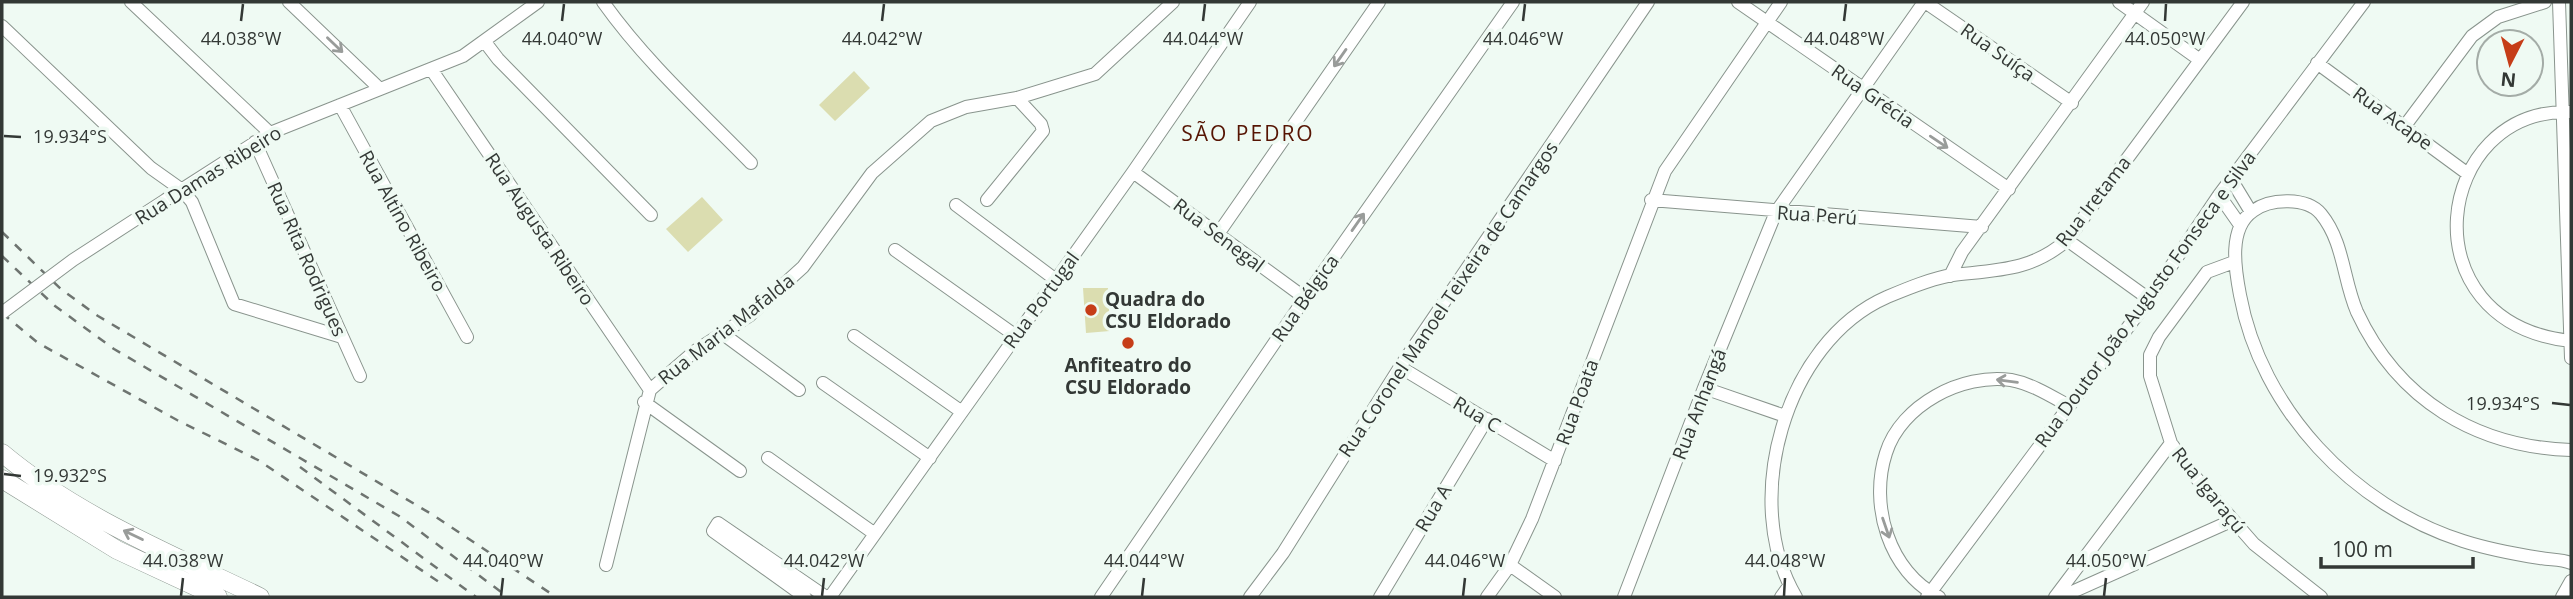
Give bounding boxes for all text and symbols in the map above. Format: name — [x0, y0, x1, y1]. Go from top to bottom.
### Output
street label: Rua Suíça — [1956, 17, 2040, 87]
text: 44.038°W — [201, 26, 282, 50]
text: 44.040°W — [522, 26, 603, 50]
text: 44.042°W — [842, 26, 923, 50]
text: 44.044°W — [1163, 26, 1244, 50]
text: 44.046°W — [1483, 26, 1564, 50]
text: 44.048°W — [1804, 26, 1885, 50]
text: 44.050°W — [2125, 26, 2206, 50]
north arrow — [2475, 28, 2545, 98]
one-way arrow — [326, 37, 343, 54]
one-way arrow — [1333, 48, 1347, 67]
street label: Rua Grécia — [1826, 58, 1920, 134]
text: N — [2499, 66, 2517, 94]
street label: Rua Acape — [2348, 80, 2438, 156]
street label: Rua Damas Ribeiro — [130, 119, 286, 231]
district label: SÃO PEDRO — [1181, 119, 1315, 147]
text: 19.934°S — [33, 124, 107, 148]
one-way arrow — [1929, 135, 1948, 149]
street label: Rua Coronel Manoel Teixeira de Camargos — [1334, 137, 1562, 461]
street label: Rua Doutor João Augusto Fonseca e Silva — [2028, 145, 2262, 453]
street label: Rua Altino Ribeiro — [353, 146, 453, 296]
street label: Rua Augusta Ribeiro — [479, 148, 601, 310]
street label: Rua Iretama — [2049, 150, 2137, 252]
street label: Rua Rita Rodrigues — [261, 178, 353, 340]
street label: Rua Senegal — [1168, 192, 1270, 278]
street label: Rua Perú — [1776, 199, 1858, 231]
one-way arrow — [1351, 213, 1365, 232]
street label: Rua Portugal — [997, 246, 1085, 354]
street label: Rua Bélgica — [1265, 249, 1345, 347]
street label: Rua Maria Mafalda — [653, 268, 799, 390]
place label: Quadra do CSU Eldorado — [1105, 286, 1231, 334]
marker: Quadra do CSU Eldorado — [1083, 302, 1099, 318]
marker: Anfiteatro do CSU Eldorado — [1120, 335, 1136, 351]
street label: Rua Anhangá — [1666, 345, 1732, 463]
place label: Anfiteatro do CSU Eldorado — [1064, 352, 1192, 400]
street label: Rua Poata — [1549, 355, 1605, 449]
one-way arrow — [1996, 374, 2019, 387]
street label: Rua C — [1449, 391, 1505, 437]
text: 19.934°S — [2466, 391, 2540, 415]
street label: Rua Igaraçú — [2166, 441, 2252, 539]
text: 19.932°S — [33, 463, 107, 487]
street label: Rua A — [1409, 479, 1457, 537]
one-way arrow — [1880, 517, 1893, 539]
scale bar — [2321, 526, 2473, 570]
one-way arrow — [123, 528, 144, 542]
text: 100 m — [2332, 535, 2393, 563]
text: 44.038°W — [143, 548, 224, 572]
text: 44.040°W — [463, 548, 544, 572]
text: 44.042°W — [784, 548, 865, 572]
text: 44.044°W — [1104, 548, 1185, 572]
text: 44.046°W — [1425, 548, 1506, 572]
text: 44.048°W — [1745, 548, 1826, 572]
text: 44.050°W — [2066, 548, 2147, 572]

